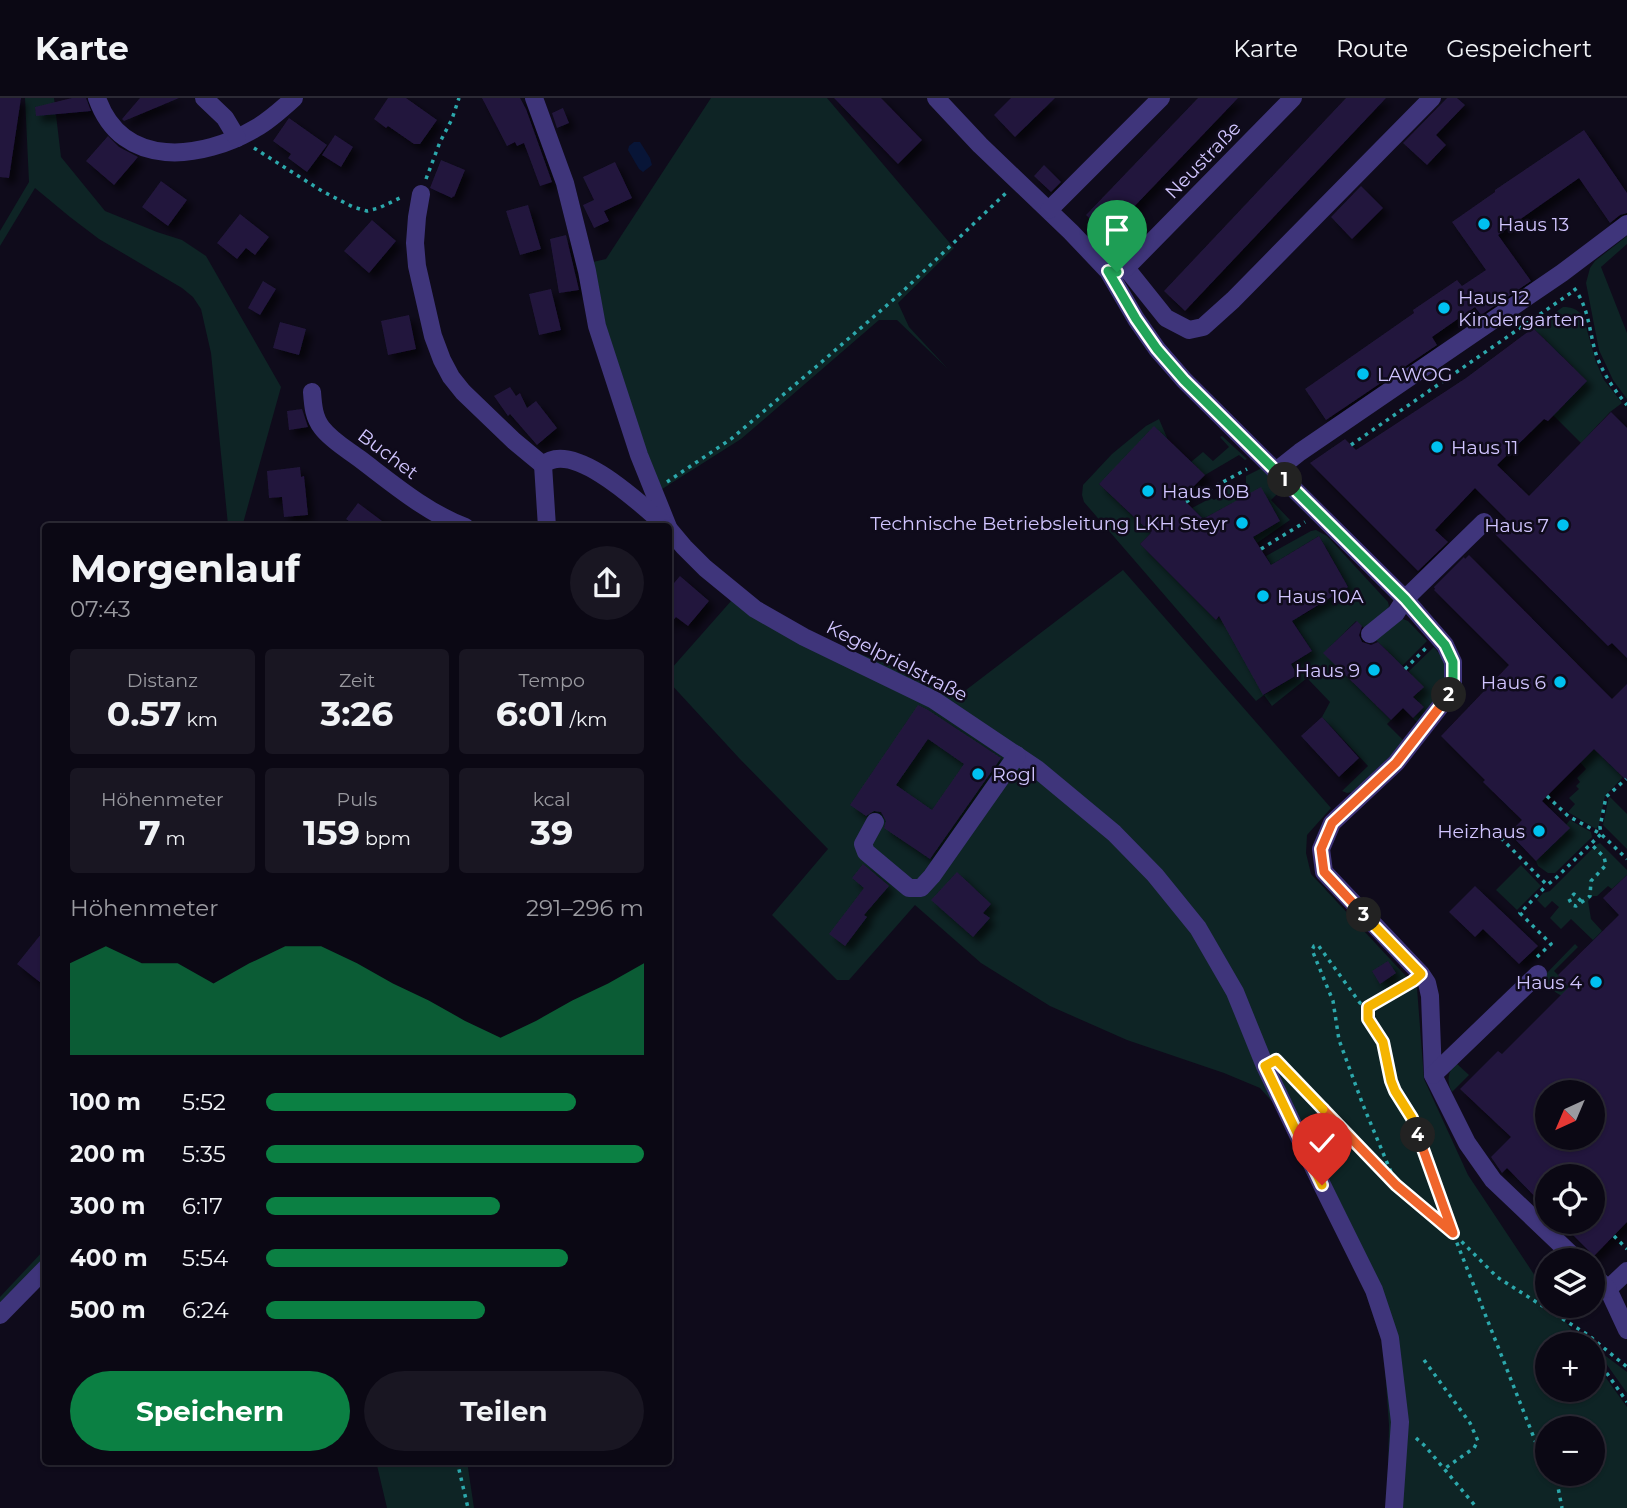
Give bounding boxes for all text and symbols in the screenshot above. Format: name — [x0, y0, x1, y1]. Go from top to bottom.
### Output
text: Karte — [35, 28, 129, 68]
text: Karte — [1233, 34, 1298, 63]
text: Route — [1336, 34, 1408, 63]
text: Gespeichert — [1446, 34, 1592, 63]
street label: Neustraße — [1160, 116, 1246, 204]
pin — [1087, 200, 1147, 272]
icon: arrive — [1098, 211, 1136, 249]
place label: Haus 13 — [1498, 213, 1569, 236]
marker: Haus 13 — [1476, 216, 1492, 232]
place label: Haus 12 Kindergarten — [1458, 286, 1585, 331]
marker: Haus 12 Kindergarten — [1436, 300, 1452, 316]
place label: LAWOG — [1377, 363, 1452, 386]
marker: LAWOG — [1355, 366, 1371, 382]
street label: Buchet — [353, 424, 423, 484]
place label: Haus 11 — [1451, 436, 1518, 459]
marker: Haus 11 — [1429, 439, 1445, 455]
pin: 1 — [1268, 462, 1302, 498]
text: 1 — [1281, 468, 1288, 491]
place label: Haus 10B — [1162, 480, 1249, 503]
marker: Haus 10B — [1140, 483, 1156, 499]
place label: Technische Betriebsleitung LKH Steyr — [870, 512, 1228, 535]
place label: Haus 7 — [1484, 514, 1549, 537]
marker: Technische Betriebsleitung LKH Steyr — [1234, 515, 1250, 531]
marker: Haus 7 — [1555, 517, 1571, 533]
text: Morgenlauf — [70, 545, 300, 592]
button: share — [570, 546, 644, 620]
place label: Haus 10A — [1277, 585, 1364, 608]
marker: Haus 10A — [1255, 588, 1271, 604]
text: 07:43 — [70, 595, 131, 623]
street label: Kegelprielstraße — [823, 615, 971, 707]
place label: Haus 9 — [1295, 659, 1360, 682]
marker: Haus 9 — [1366, 662, 1382, 678]
text: Distanz — [127, 669, 198, 692]
text: Zeit — [339, 669, 375, 692]
text: Tempo — [519, 669, 585, 692]
place label: Haus 6 — [1481, 671, 1546, 694]
marker: Haus 6 — [1552, 674, 1568, 690]
pin: 2 — [1432, 678, 1466, 712]
text: 2 — [1443, 683, 1454, 706]
text: 0.57 — [107, 692, 181, 735]
text: 3:26 — [321, 692, 393, 735]
text: 6:01 — [496, 692, 565, 735]
text: km — [181, 708, 218, 731]
text: /km — [565, 708, 607, 731]
place label: Rogl — [992, 763, 1036, 786]
marker: Rogl — [970, 766, 986, 782]
text: Höhenmeter — [101, 788, 224, 811]
text: Puls — [337, 788, 377, 811]
text: kcal — [533, 788, 571, 811]
text: 7 — [139, 811, 161, 854]
text: 159 — [303, 811, 360, 854]
text: 39 — [530, 811, 573, 854]
place label: Heizhaus — [1437, 820, 1525, 843]
marker: Heizhaus — [1531, 823, 1547, 839]
text: m — [161, 827, 186, 850]
text: bpm — [360, 827, 411, 850]
text: Höhenmeter — [70, 894, 218, 922]
text: 291–296 m — [526, 894, 644, 922]
pin: 3 — [1346, 898, 1382, 932]
text: 3 — [1358, 903, 1369, 926]
place label: Haus 4 — [1516, 971, 1582, 994]
marker: Haus 4 — [1588, 974, 1604, 990]
north arrow — [1535, 1080, 1605, 1150]
map controls — [1535, 1080, 1605, 1486]
text: 100 m — [70, 1088, 141, 1116]
text: 5:52 — [182, 1088, 226, 1116]
pin — [1292, 1113, 1352, 1185]
pin: 4 — [1400, 1118, 1436, 1152]
text: 4 — [1411, 1123, 1424, 1146]
icon: check — [1303, 1124, 1341, 1162]
text: 200 m — [70, 1140, 145, 1168]
text: 5:35 — [182, 1140, 226, 1168]
button: locate — [1535, 1164, 1605, 1234]
text: 300 m — [70, 1192, 146, 1220]
text: 6:17 — [182, 1192, 223, 1220]
text: 400 m — [70, 1244, 148, 1272]
text: 5:54 — [182, 1244, 228, 1272]
button: layers — [1535, 1248, 1605, 1318]
text: 500 m — [70, 1296, 146, 1324]
text: 6:24 — [182, 1296, 229, 1324]
button: + — [1535, 1332, 1605, 1402]
button: Speichern — [70, 1371, 350, 1451]
button: Teilen — [364, 1371, 644, 1451]
button: − — [1535, 1416, 1605, 1486]

